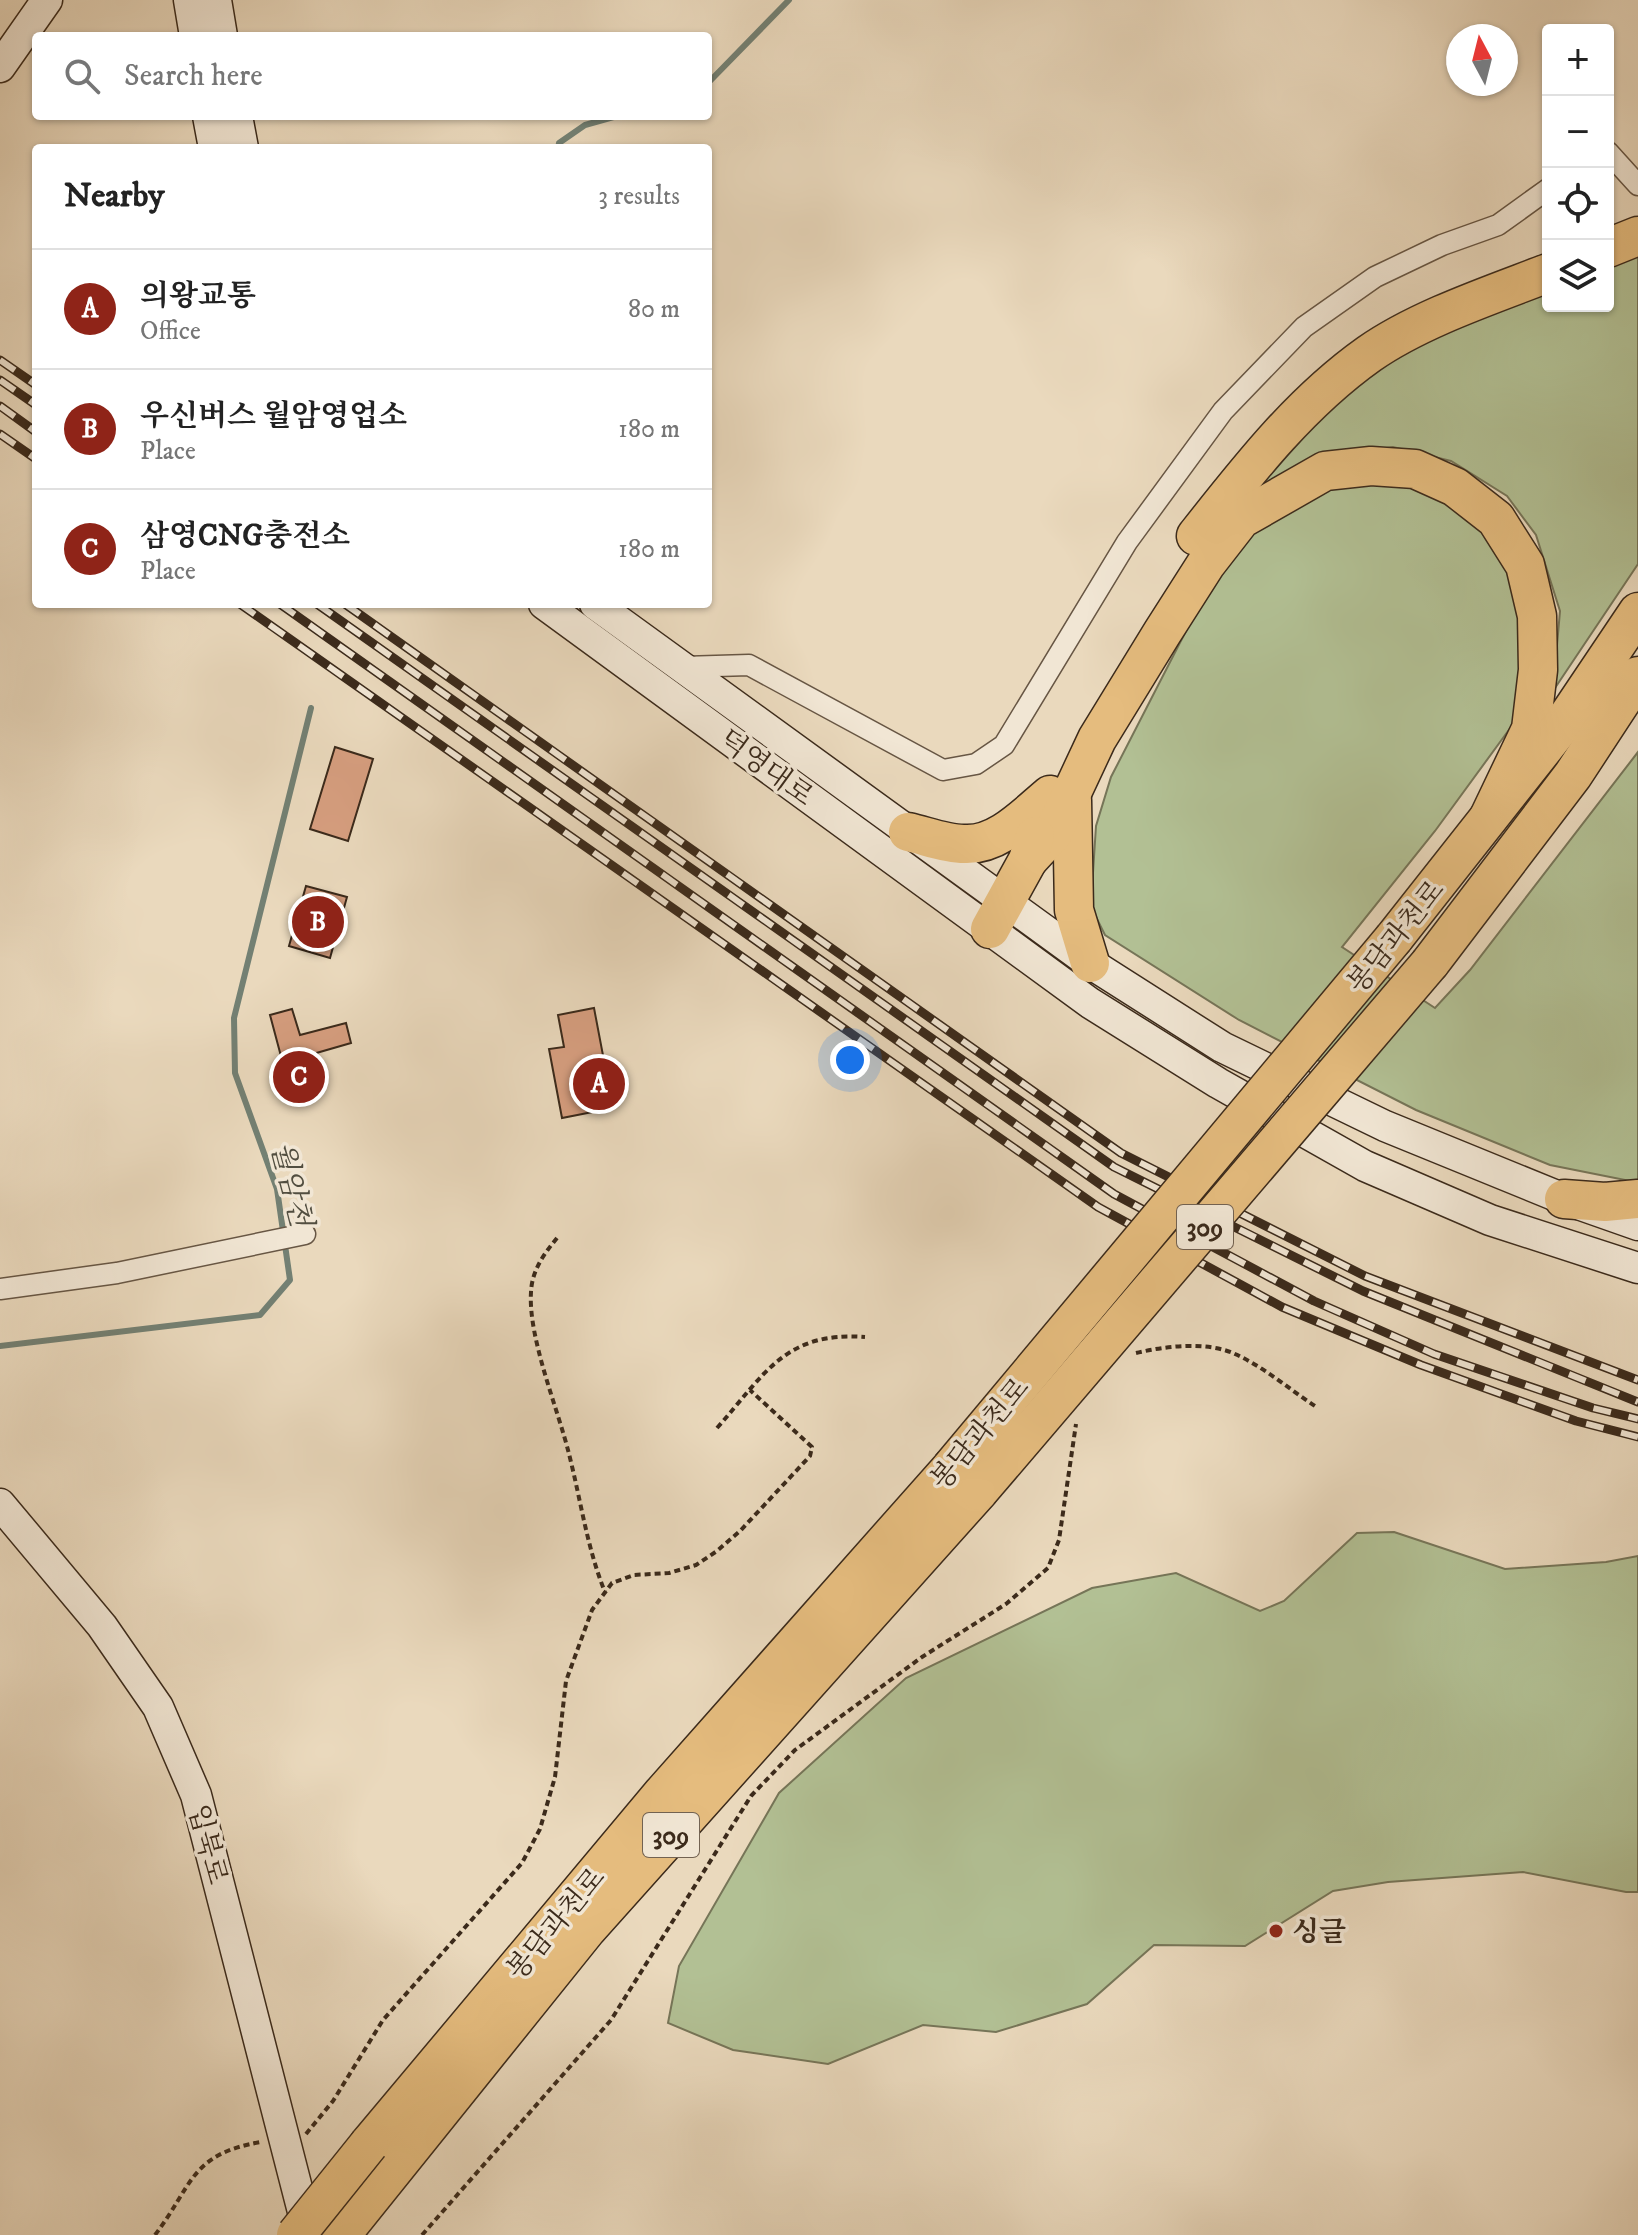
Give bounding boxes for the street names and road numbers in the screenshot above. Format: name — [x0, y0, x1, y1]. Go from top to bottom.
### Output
street label: 덕영대로 — [712, 722, 820, 814]
street label: 봉담과천로 — [1340, 873, 1452, 1001]
road number: 309 — [1177, 1205, 1233, 1249]
street label: 봉담과천로 — [923, 1371, 1037, 1497]
street label: 입북로 — [180, 1801, 235, 1888]
road number: 309 — [643, 1813, 699, 1857]
street label: 봉담과천로 — [499, 1861, 613, 1987]

